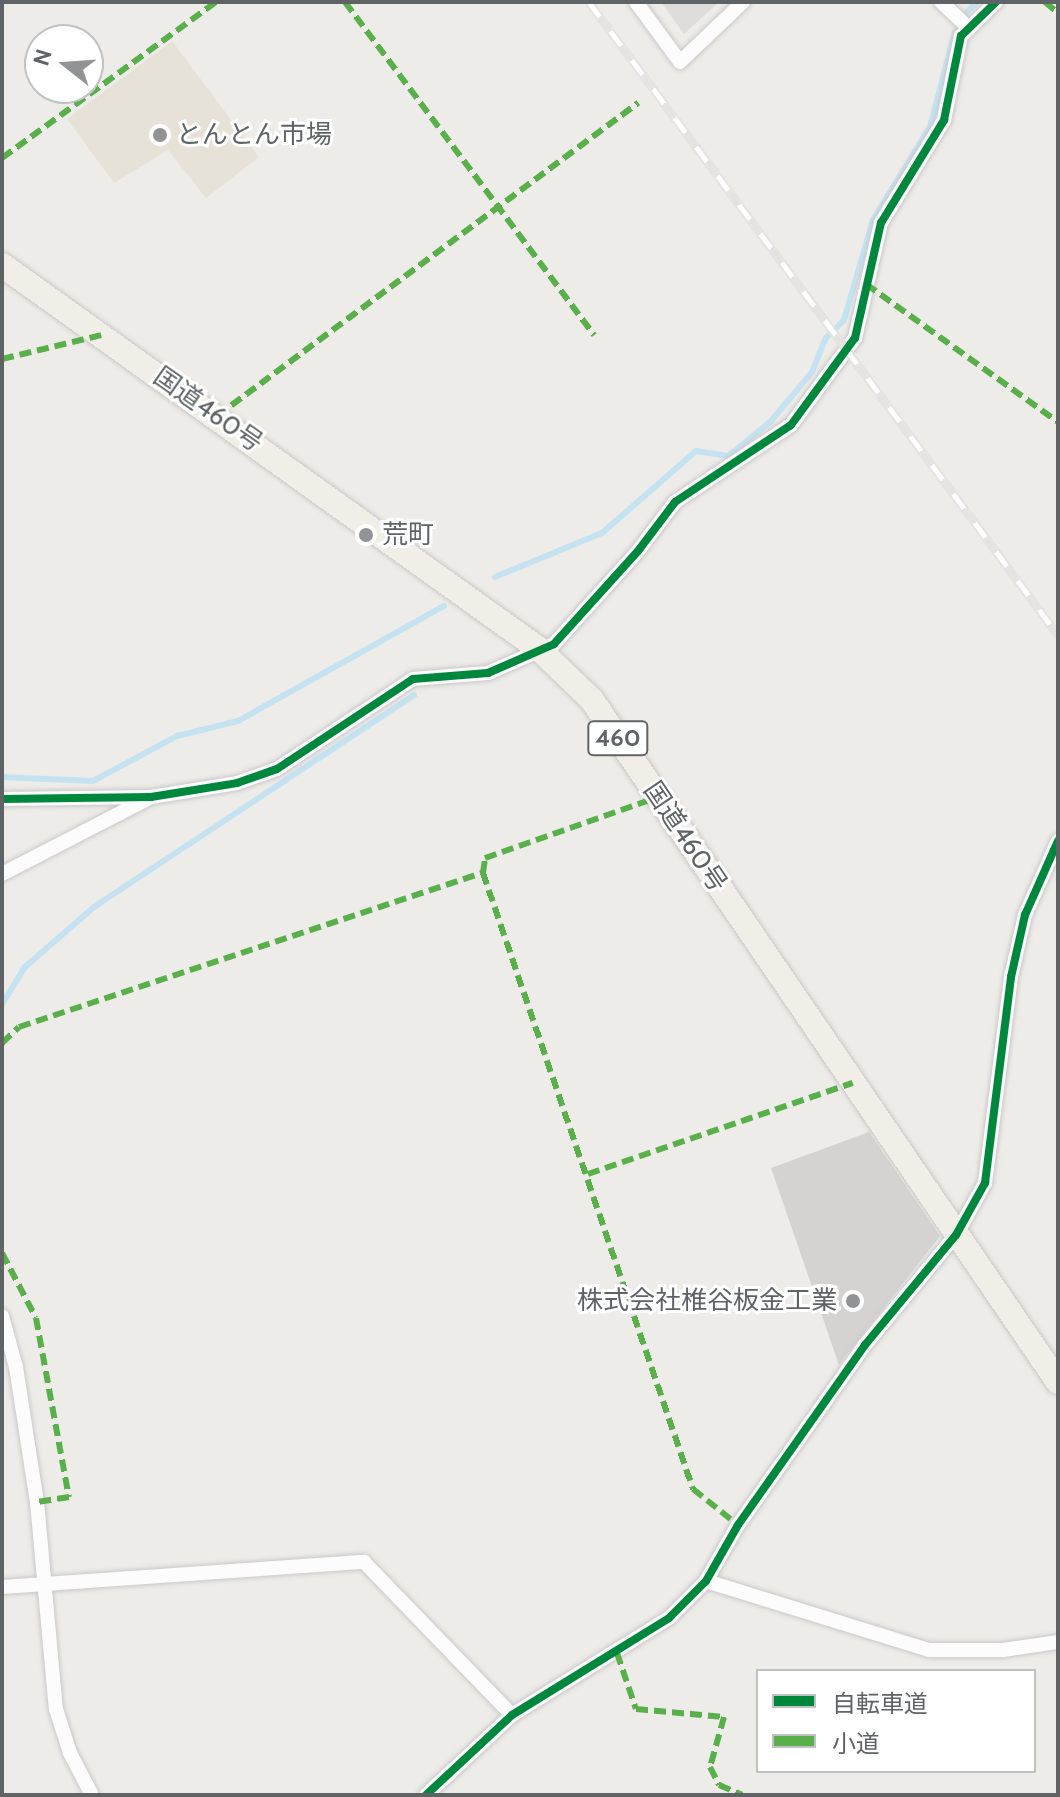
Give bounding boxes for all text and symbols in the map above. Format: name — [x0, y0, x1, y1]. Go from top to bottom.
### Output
north arrow — [24, 24, 104, 104]
text: N — [27, 46, 58, 69]
place label: とんとん市場 — [176, 119, 332, 151]
marker: とんとん市場 — [151, 126, 169, 144]
street label: 国道460号 — [147, 361, 269, 459]
place label: 荒町 — [382, 519, 434, 551]
marker: 荒町 — [357, 526, 375, 544]
road number: 460 — [586, 718, 650, 758]
street label: 国道460号 — [637, 776, 733, 898]
place label: 株式会社椎谷板金工業 — [577, 1285, 837, 1317]
marker: 株式会社椎谷板金工業 — [844, 1292, 862, 1310]
legend — [756, 1669, 1036, 1773]
text: 自転車道 — [832, 1689, 928, 1718]
text: 小道 — [832, 1729, 880, 1758]

